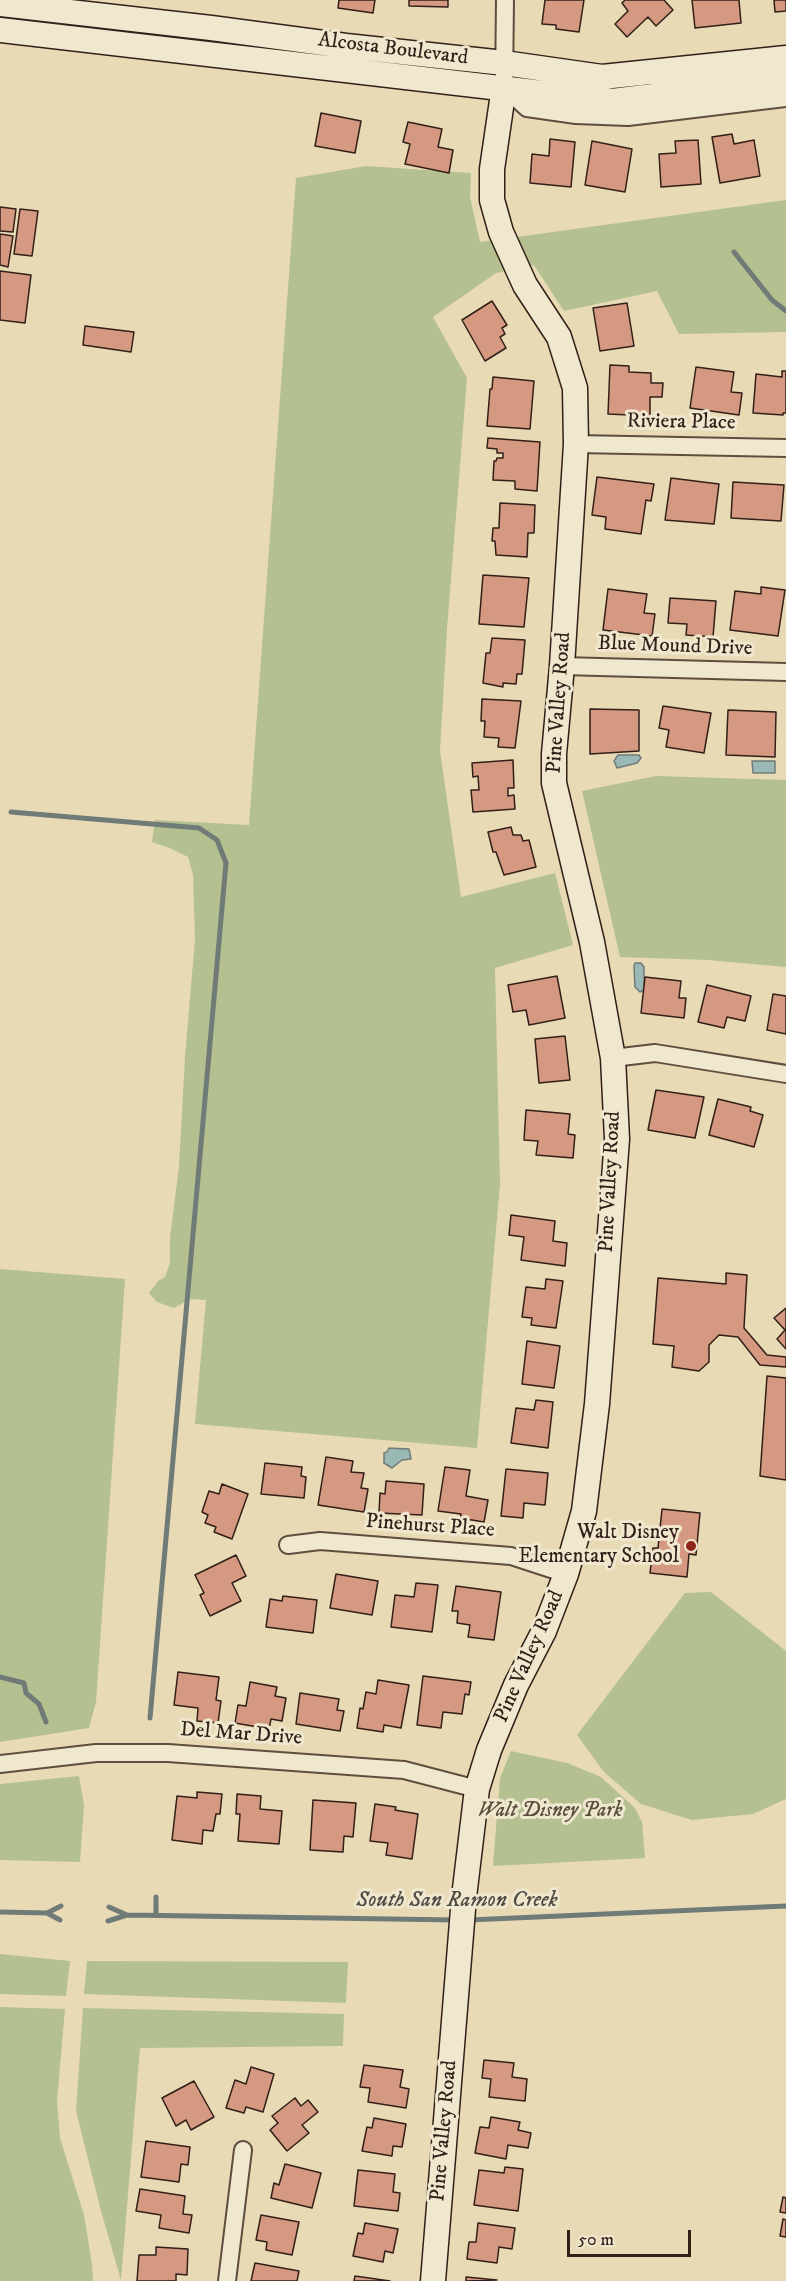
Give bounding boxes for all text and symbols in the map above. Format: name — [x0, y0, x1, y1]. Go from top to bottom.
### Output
street label: Alcosta Boulevard — [317, 28, 469, 72]
street label: Riviera Place — [626, 409, 736, 437]
street label: Pine Valley Road — [542, 631, 578, 775]
street label: Blue Mound Drive — [597, 632, 753, 662]
street label: Pine Valley Road — [595, 1111, 627, 1253]
street label: Pinehurst Place — [365, 1510, 495, 1544]
place label: Walt Disney Elementary School — [518, 1521, 679, 1571]
marker: Walt Disney Elementary School — [684, 1539, 698, 1553]
street label: Pine Valley Road — [490, 1587, 570, 1727]
street label: Del Mar Drive — [179, 1718, 303, 1752]
park label: Walt Disney Park — [477, 1799, 623, 1825]
water label: South San Ramon Creek — [356, 1888, 558, 1914]
street label: Pine Valley Road — [426, 2059, 464, 2203]
scale bar — [570, 2218, 694, 2256]
text: 50 m — [578, 2229, 614, 2251]

